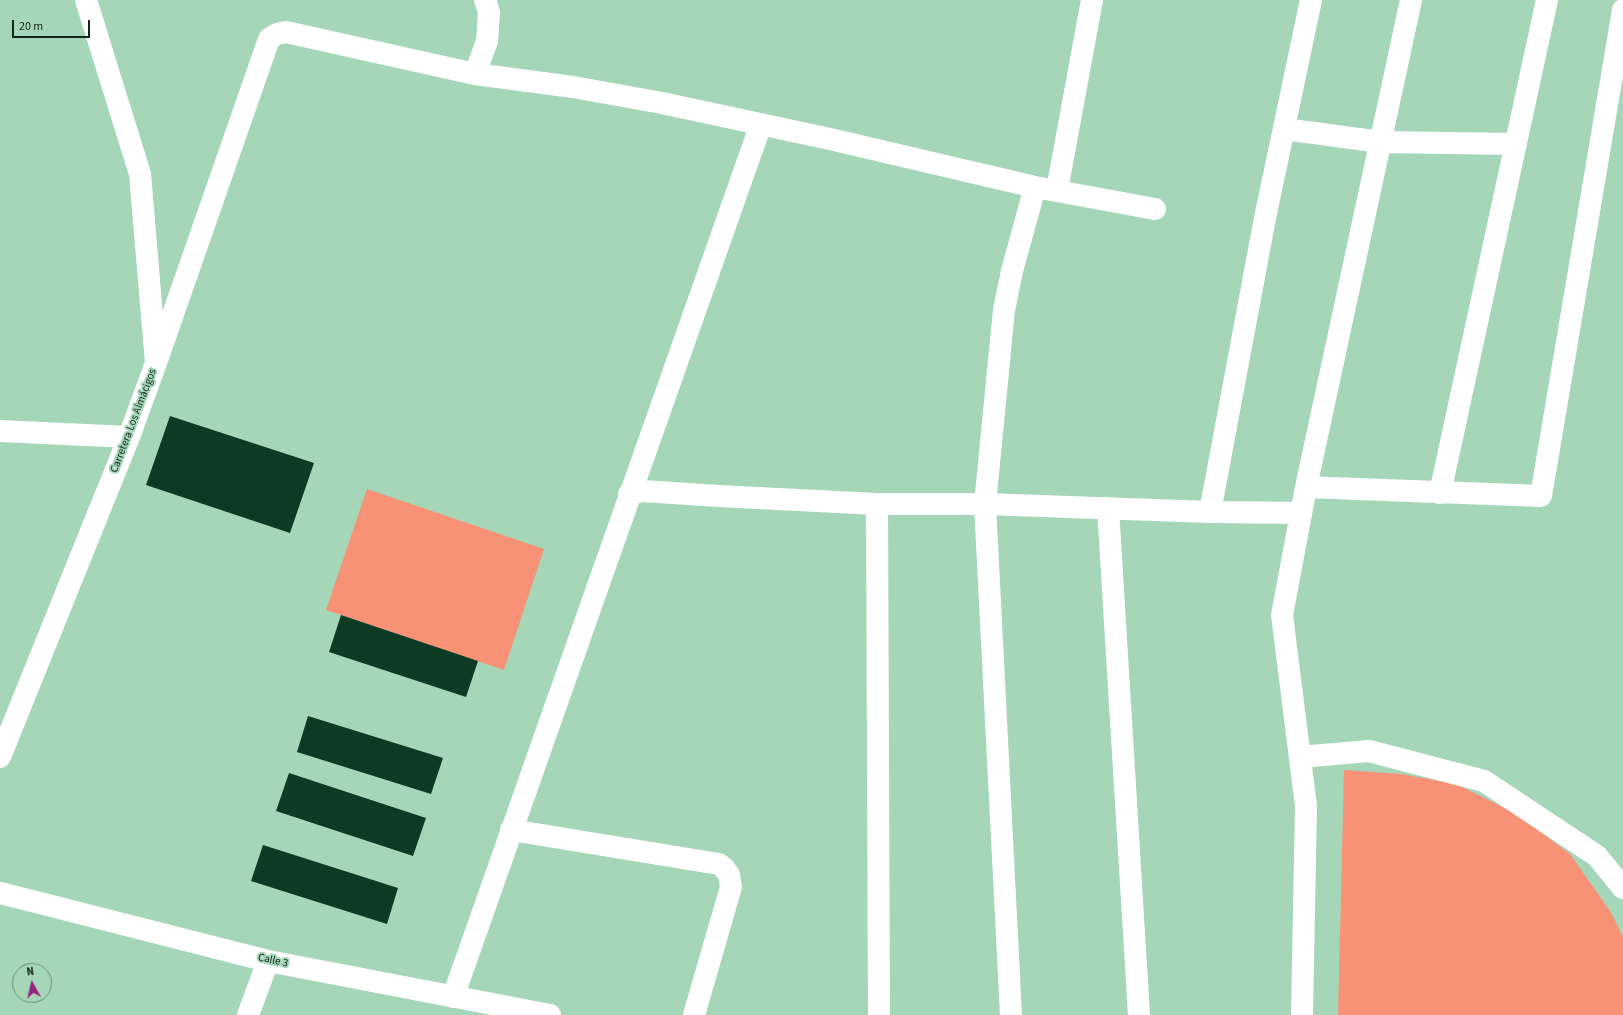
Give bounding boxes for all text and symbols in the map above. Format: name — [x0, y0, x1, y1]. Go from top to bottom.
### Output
scale bar — [14, 12, 92, 38]
text: 20 m — [19, 18, 43, 35]
street label: Carretera Los Almácigos — [108, 367, 160, 475]
street label: Calle 3 — [257, 951, 289, 971]
north arrow — [12, 963, 52, 1003]
text: N — [26, 964, 35, 980]

